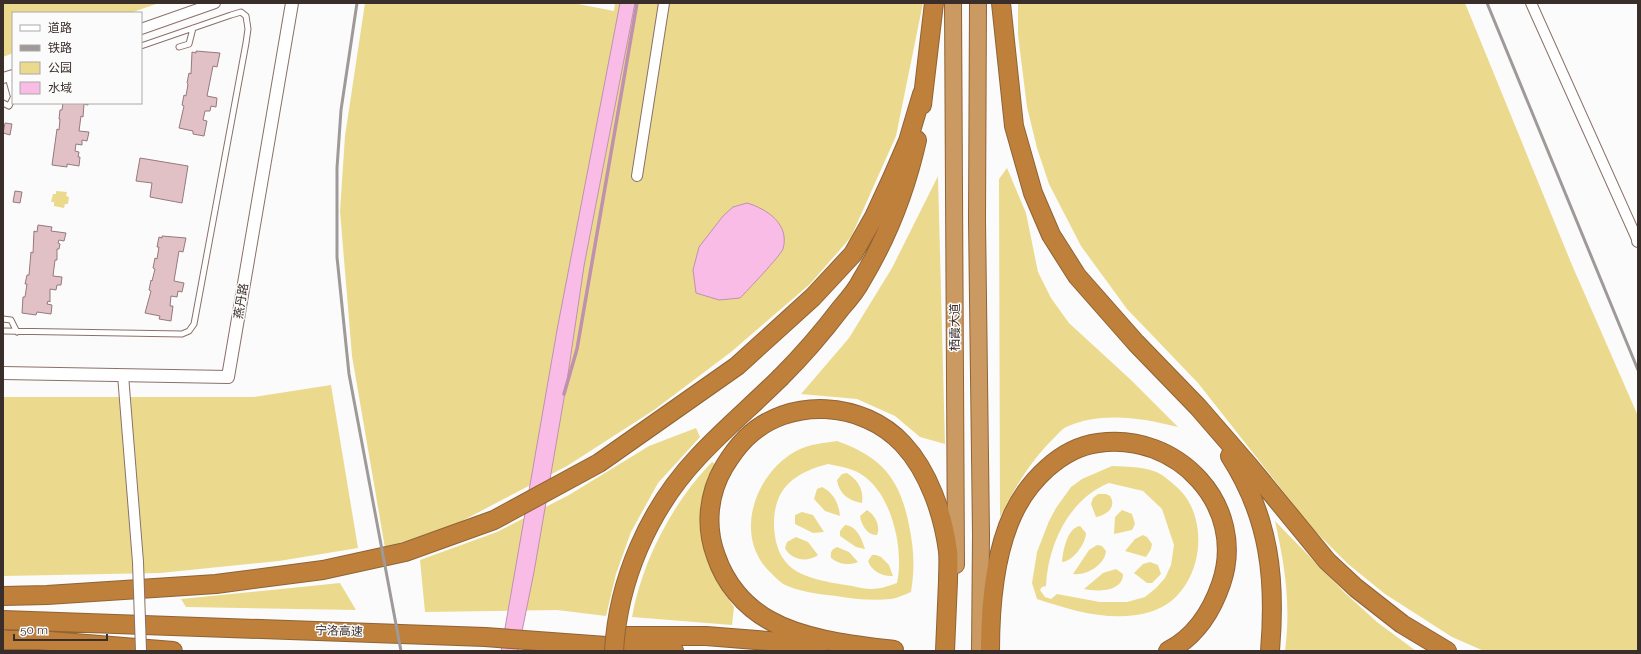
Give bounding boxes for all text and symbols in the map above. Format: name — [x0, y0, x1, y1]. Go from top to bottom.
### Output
legend — [12, 12, 142, 104]
text: 道路 — [48, 21, 72, 35]
text: 铁路 — [48, 41, 72, 55]
text: 公园 — [48, 61, 72, 75]
text: 水域 — [48, 81, 72, 95]
street label: 燕丹路 — [231, 282, 251, 320]
street label: 栖霞大道 — [948, 303, 962, 351]
scale bar — [14, 616, 107, 642]
text: 50 m — [20, 623, 48, 637]
street label: 宁洛高速 — [315, 623, 363, 639]

